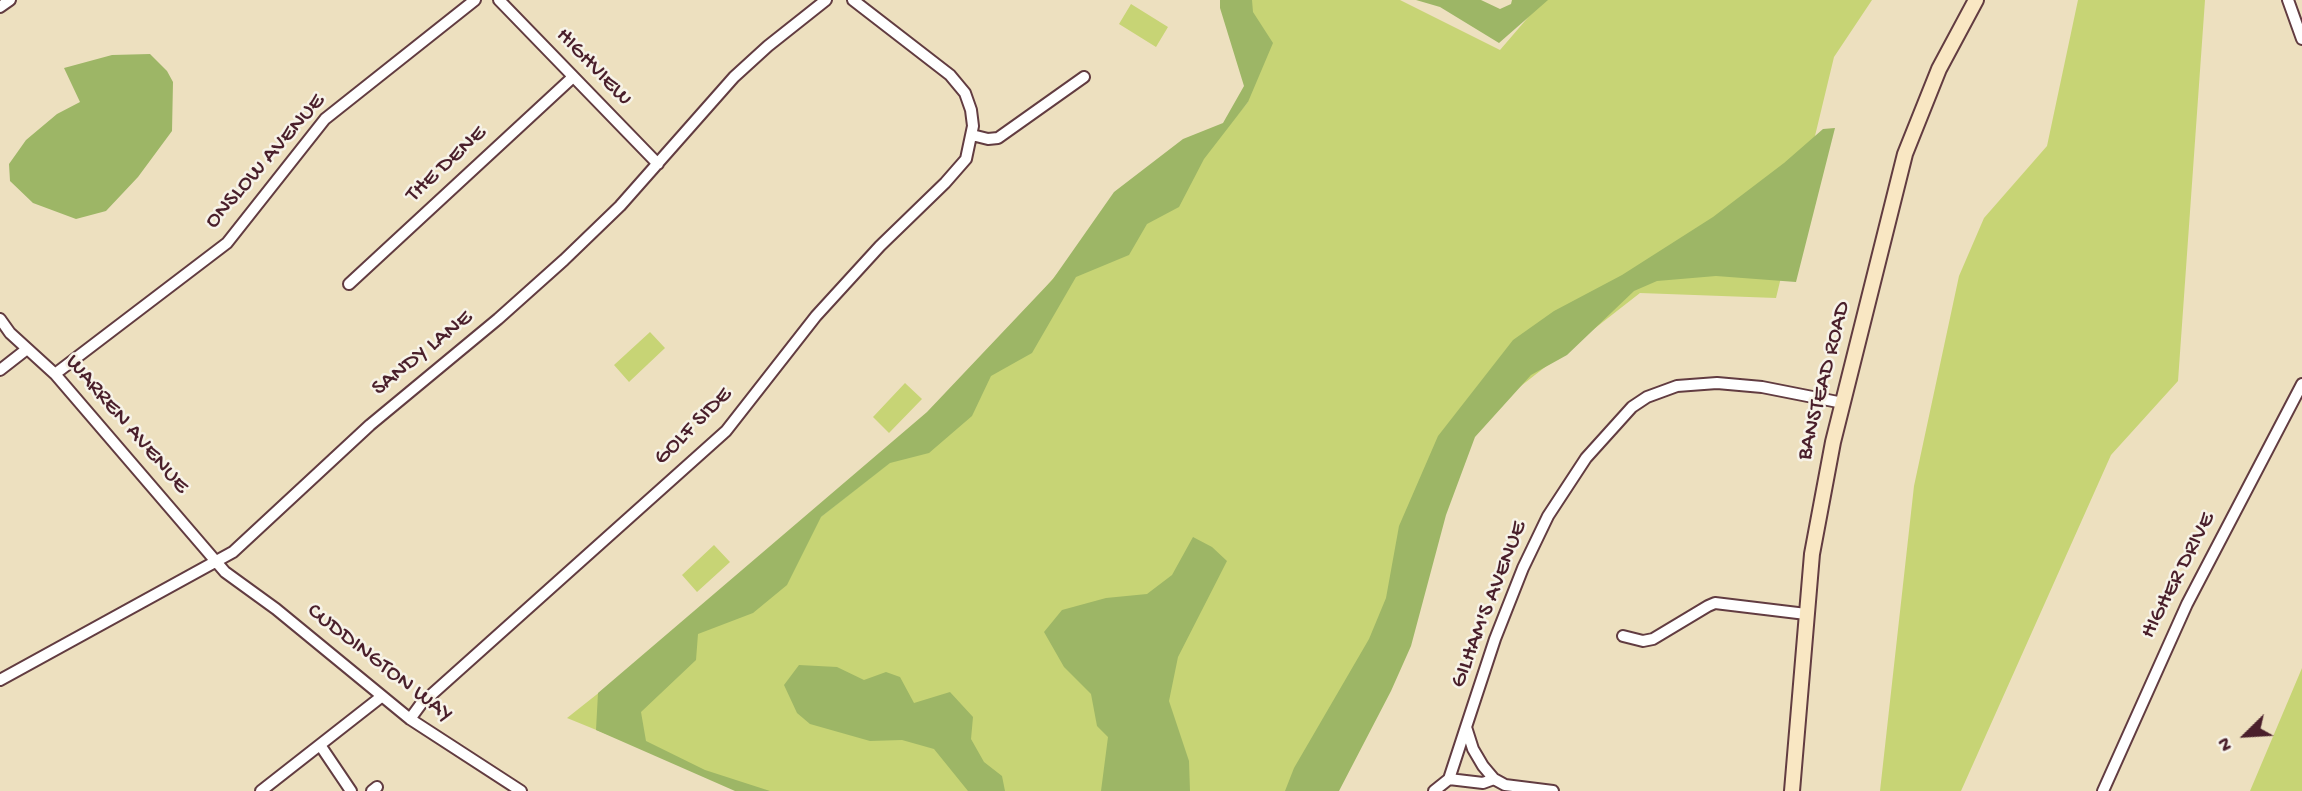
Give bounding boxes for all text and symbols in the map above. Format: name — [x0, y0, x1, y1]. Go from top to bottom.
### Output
street label: HIGHVIEW — [549, 23, 637, 113]
street label: ONSLOW AVENUE — [200, 89, 332, 235]
street label: THE DENE — [401, 121, 493, 209]
street label: BANSTEAD ROAD — [1792, 299, 1858, 463]
street label: SANDY LANE — [367, 305, 479, 403]
street label: WARREN AVENUE — [58, 350, 194, 500]
street label: GOLF SIDE — [649, 382, 739, 472]
street label: HIGHER DRIVE — [2135, 508, 2223, 644]
street label: GILHAM'S AVENUE — [1446, 518, 1534, 692]
street label: CUDDINGTON WAY — [300, 598, 458, 730]
north arrow — [2211, 700, 2281, 770]
text: N — [2213, 733, 2239, 754]

